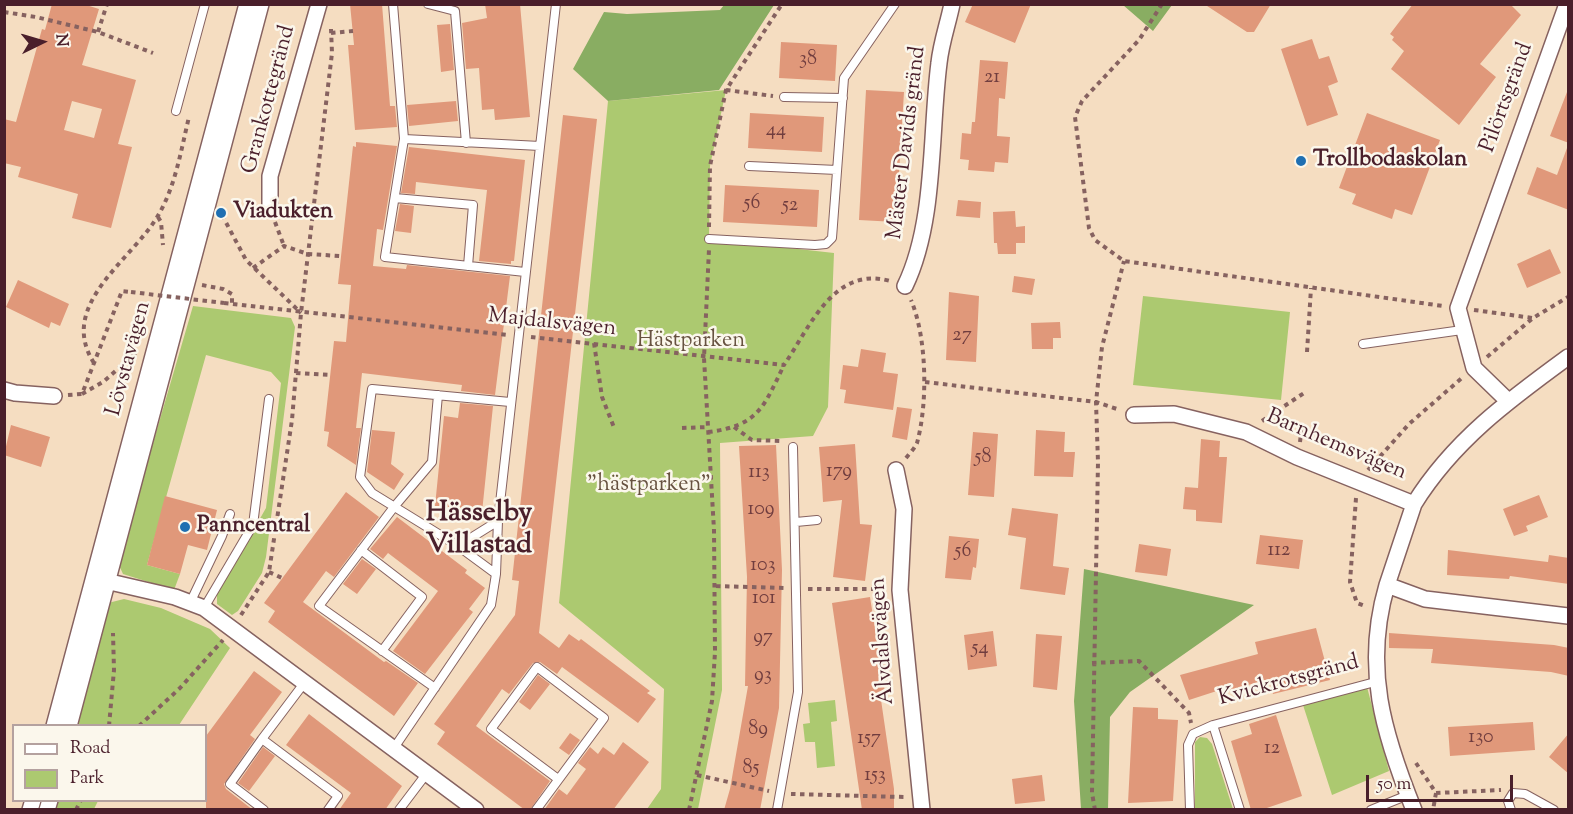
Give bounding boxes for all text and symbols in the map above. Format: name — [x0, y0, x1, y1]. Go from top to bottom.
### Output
north arrow — [12, 12, 72, 72]
street label: Grankottegränd — [238, 23, 302, 177]
text: N — [48, 33, 72, 48]
street label: Pilörtsgränd — [1476, 39, 1540, 157]
street label: Mäster Davids gränd — [883, 45, 933, 241]
house number: 38 — [799, 49, 817, 73]
house number: 21 — [984, 67, 1000, 91]
house number: 44 — [766, 120, 786, 144]
place label: Trollbodaskolan — [1313, 148, 1467, 174]
marker: Trollbodaskolan — [1294, 154, 1308, 168]
house number: 56 — [744, 193, 760, 217]
house number: 52 — [782, 195, 798, 219]
place label: Viadukten — [233, 200, 333, 226]
marker: Viadukten — [214, 206, 228, 220]
street label: Lövstavägen — [102, 299, 158, 419]
street label: Majdalsvägen — [487, 304, 617, 344]
house number: 27 — [952, 325, 972, 349]
park label: Hästparken — [637, 329, 745, 355]
street label: Barnhemsvägen — [1262, 405, 1410, 487]
house number: 58 — [975, 447, 991, 471]
house number: 179 — [826, 461, 852, 485]
house number: 113 — [748, 462, 770, 486]
park label: "hästparken" — [587, 473, 711, 499]
district label: Hässelby Villastad — [426, 498, 532, 564]
house number: 109 — [748, 499, 774, 523]
place label: Panncentral — [197, 514, 310, 540]
marker: Panncentral — [178, 520, 192, 534]
house number: 112 — [1268, 540, 1290, 564]
house number: 56 — [955, 541, 971, 565]
house number: 103 — [750, 555, 776, 579]
street label: Älvdalsvägen — [866, 577, 902, 705]
house number: 101 — [752, 588, 776, 612]
house number: 97 — [753, 627, 773, 651]
house number: 54 — [972, 638, 988, 662]
street label: Kvickrotsgränd — [1216, 651, 1362, 713]
house number: 93 — [754, 665, 772, 689]
house number: 89 — [748, 719, 768, 743]
legend — [12, 724, 207, 802]
house number: 130 — [1468, 727, 1494, 751]
house number: 157 — [857, 728, 881, 752]
text: Road — [70, 736, 110, 762]
house number: 12 — [1264, 738, 1280, 762]
house number: 85 — [743, 758, 759, 782]
scale bar — [1369, 763, 1516, 801]
house number: 153 — [864, 765, 886, 789]
text: Park — [70, 766, 104, 792]
text: 50 m — [1377, 772, 1411, 798]

